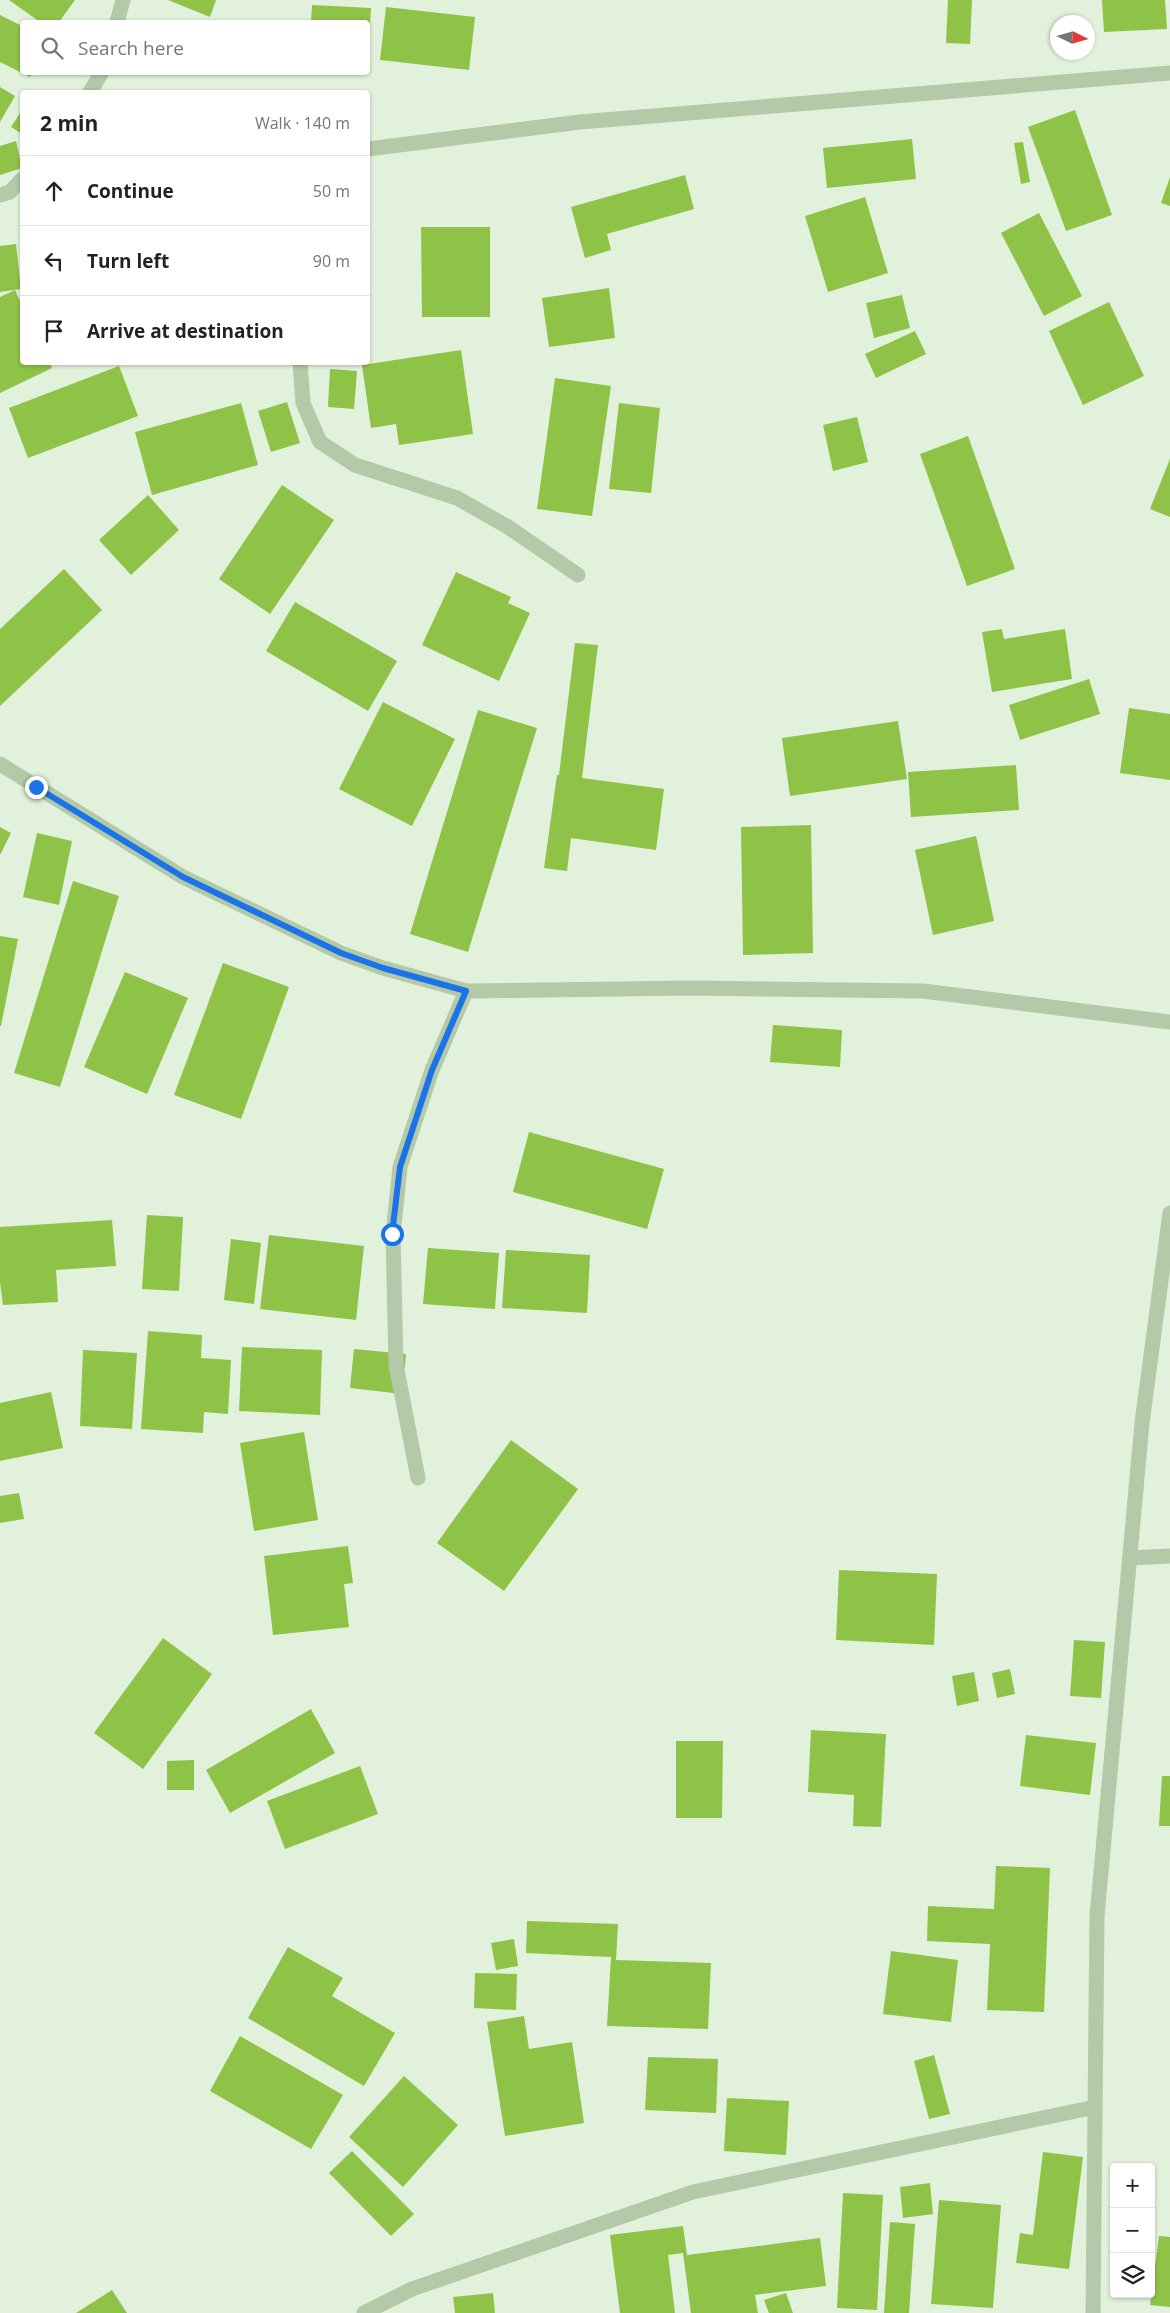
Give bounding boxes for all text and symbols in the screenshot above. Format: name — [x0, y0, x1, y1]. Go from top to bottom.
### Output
north arrow — [1050, 15, 1095, 60]
search box — [20, 20, 370, 75]
icon: search — [38, 34, 66, 62]
text: Search here — [78, 35, 184, 61]
text: 2 min — [40, 109, 98, 137]
text: Walk · 140 m — [255, 112, 350, 134]
icon: ahead — [40, 177, 68, 205]
text: Continue — [87, 178, 174, 204]
text: 50 m — [313, 180, 350, 202]
icon: left — [40, 247, 68, 275]
text: Turn left — [87, 248, 169, 274]
text: 90 m — [313, 250, 350, 272]
icon: arrive — [40, 317, 68, 345]
text: Arrive at destination — [87, 318, 284, 344]
route end — [25, 776, 48, 799]
route start — [381, 1223, 404, 1246]
map controls — [1110, 2163, 1155, 2298]
button: + — [1110, 2163, 1155, 2208]
button: − — [1110, 2208, 1155, 2253]
button: layers — [1110, 2253, 1155, 2298]

